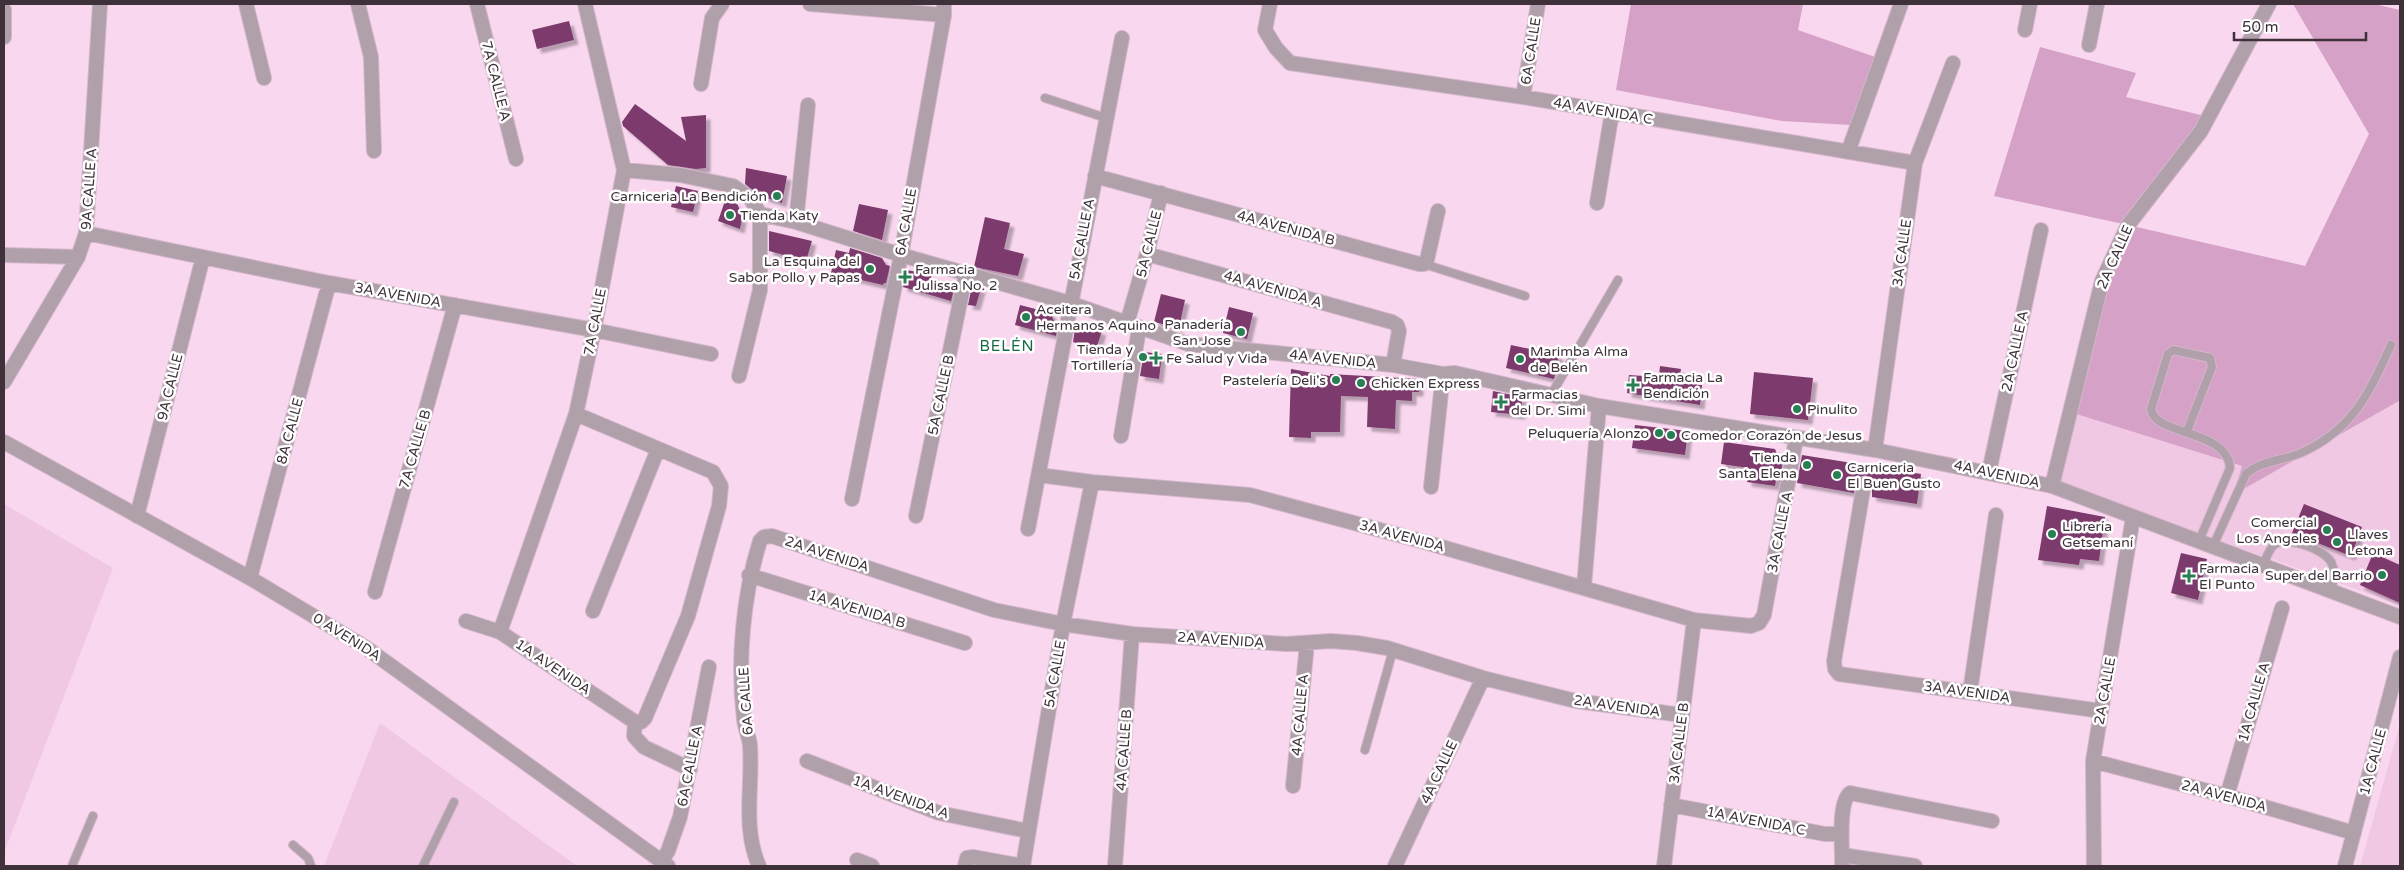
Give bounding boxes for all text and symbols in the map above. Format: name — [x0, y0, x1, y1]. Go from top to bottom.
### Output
scale bar — [2234, 10, 2366, 42]
street label: 6A CALLE — [1517, 16, 1545, 86]
text: 50 m — [2242, 18, 2279, 36]
street label: 7A CALLE A — [478, 39, 514, 123]
street label: 4A AVENIDA C — [1552, 94, 1654, 128]
street label: 9A CALLE A — [78, 147, 100, 231]
street label: 6A CALLE — [892, 187, 920, 257]
place label: Carniceria La Bendición — [610, 188, 767, 205]
marker: Carniceria La Bendición — [771, 190, 783, 202]
street label: 5A CALLE A — [1066, 197, 1098, 281]
place label: Tienda Katy — [740, 207, 819, 224]
street label: 4A AVENIDA B — [1235, 207, 1337, 249]
marker: Tienda Katy — [724, 209, 736, 221]
street label: 5A CALLE — [1133, 209, 1166, 279]
street label: 3A CALLE — [1889, 218, 1915, 288]
street label: 2A CALLE — [2093, 222, 2137, 292]
place label: La Esquina del Sabor Pollo y Papas — [729, 253, 860, 286]
place label: Farmacia Julissa No. 2 — [915, 261, 997, 294]
marker: La Esquina del Sabor Pollo y Papas — [864, 263, 876, 275]
street label: 4A AVENIDA A — [1222, 267, 1324, 311]
marker: Farmacia Julissa No. 2 — [899, 271, 911, 283]
street label: 3A AVENIDA — [354, 279, 442, 311]
street label: 7A CALLE — [580, 287, 610, 357]
place label: Aceitera Hermanos Aquino — [1036, 301, 1156, 334]
street label: 2A CALLE A — [1998, 309, 2032, 393]
marker: Aceitera Hermanos Aquino — [1020, 311, 1032, 323]
place label: Panadería San Jose — [1164, 316, 1231, 349]
marker: Panadería San Jose — [1235, 326, 1247, 338]
district label: BELÉN — [979, 337, 1035, 355]
place label: Tienda y Tortillería — [1071, 341, 1133, 374]
place label: Marimba Alma de Belén — [1530, 343, 1628, 376]
street label: 4A AVENIDA — [1289, 346, 1377, 372]
place label: Fe Salud y Vida — [1166, 350, 1267, 367]
marker: Tienda y Tortillería — [1137, 351, 1149, 363]
street label: 9A CALLE — [154, 352, 187, 422]
marker: Fe Salud y Vida — [1150, 352, 1162, 364]
street label: 5A CALLE B — [924, 353, 958, 437]
marker: Marimba Alma de Belén — [1514, 353, 1526, 365]
place label: Farmacia La Bendición — [1643, 369, 1723, 402]
place label: Pastelería Deli's — [1223, 372, 1326, 389]
marker: Pastelería Deli's — [1330, 374, 1342, 386]
place label: Chicken Express — [1371, 375, 1480, 392]
marker: Chicken Express — [1355, 377, 1367, 389]
marker: Farmacia La Bendición — [1627, 379, 1639, 391]
place label: Farmacias del Dr. Simi — [1511, 386, 1586, 419]
street label: 8A CALLE — [273, 396, 307, 466]
marker: Farmacias del Dr. Simi — [1495, 396, 1507, 408]
place label: Pinulito — [1807, 401, 1858, 418]
marker: Pinulito — [1791, 403, 1803, 415]
street label: 7A CALLE B — [396, 408, 434, 490]
place label: Peluquería Alonzo — [1528, 425, 1649, 442]
marker: Peluquería Alonzo — [1653, 427, 1665, 439]
place label: Comedor Corazón de Jesus — [1681, 427, 1862, 444]
marker: Comedor Corazón de Jesus — [1665, 429, 1677, 441]
place label: Tienda Santa Elena — [1719, 449, 1797, 482]
street label: 4A AVENIDA — [1953, 457, 2041, 491]
marker: Tienda Santa Elena — [1801, 459, 1813, 471]
place label: Carniceria El Buen Gusto — [1847, 459, 1941, 492]
marker: Carniceria El Buen Gusto — [1831, 469, 1843, 481]
street label: 3A CALLE A — [1764, 490, 1796, 574]
place label: Comercial Los Angeles — [2236, 514, 2317, 547]
street label: 3A AVENIDA — [1358, 516, 1446, 556]
place label: Librería Getsemaní — [2062, 518, 2134, 551]
marker: Comercial Los Angeles — [2321, 524, 2333, 536]
place label: Llaves Letona — [2347, 526, 2393, 559]
marker: Librería Getsemaní — [2046, 528, 2058, 540]
street label: 2A AVENIDA — [783, 532, 871, 576]
marker: Llaves Letona — [2331, 536, 2343, 548]
place label: Farmacia El Punto — [2199, 560, 2259, 593]
place label: Super del Barrio — [2265, 567, 2372, 584]
marker: Super del Barrio — [2376, 569, 2388, 581]
marker: Farmacia El Punto — [2183, 570, 2195, 582]
street label: 1A AVENIDA B — [806, 586, 908, 632]
street label: 0 AVENIDA — [310, 609, 384, 665]
street label: 2A AVENIDA — [1177, 628, 1265, 652]
street label: 1A AVENIDA — [512, 636, 594, 698]
street label: 5A CALLE — [1041, 639, 1069, 709]
street label: 2A CALLE — [2091, 656, 2119, 726]
street label: 1A CALLE A — [2235, 660, 2273, 744]
street label: 6A CALLE — [735, 666, 757, 736]
street label: 4A CALLE A — [1288, 673, 1312, 757]
street label: 3A AVENIDA — [1923, 678, 2011, 706]
street label: 2A AVENIDA — [1573, 692, 1661, 720]
street label: 3A CALLE B — [1666, 702, 1692, 784]
street label: 4A CALLE B — [1113, 709, 1135, 791]
street label: 6A CALLE A — [674, 724, 706, 808]
street label: 1A CALLE — [2356, 727, 2390, 797]
street label: 4A CALLE — [1417, 737, 1461, 806]
street label: 1A AVENIDA A — [850, 772, 952, 822]
street label: 2A AVENIDA — [2180, 776, 2268, 816]
street label: 1A AVENIDA C — [1705, 803, 1807, 839]

